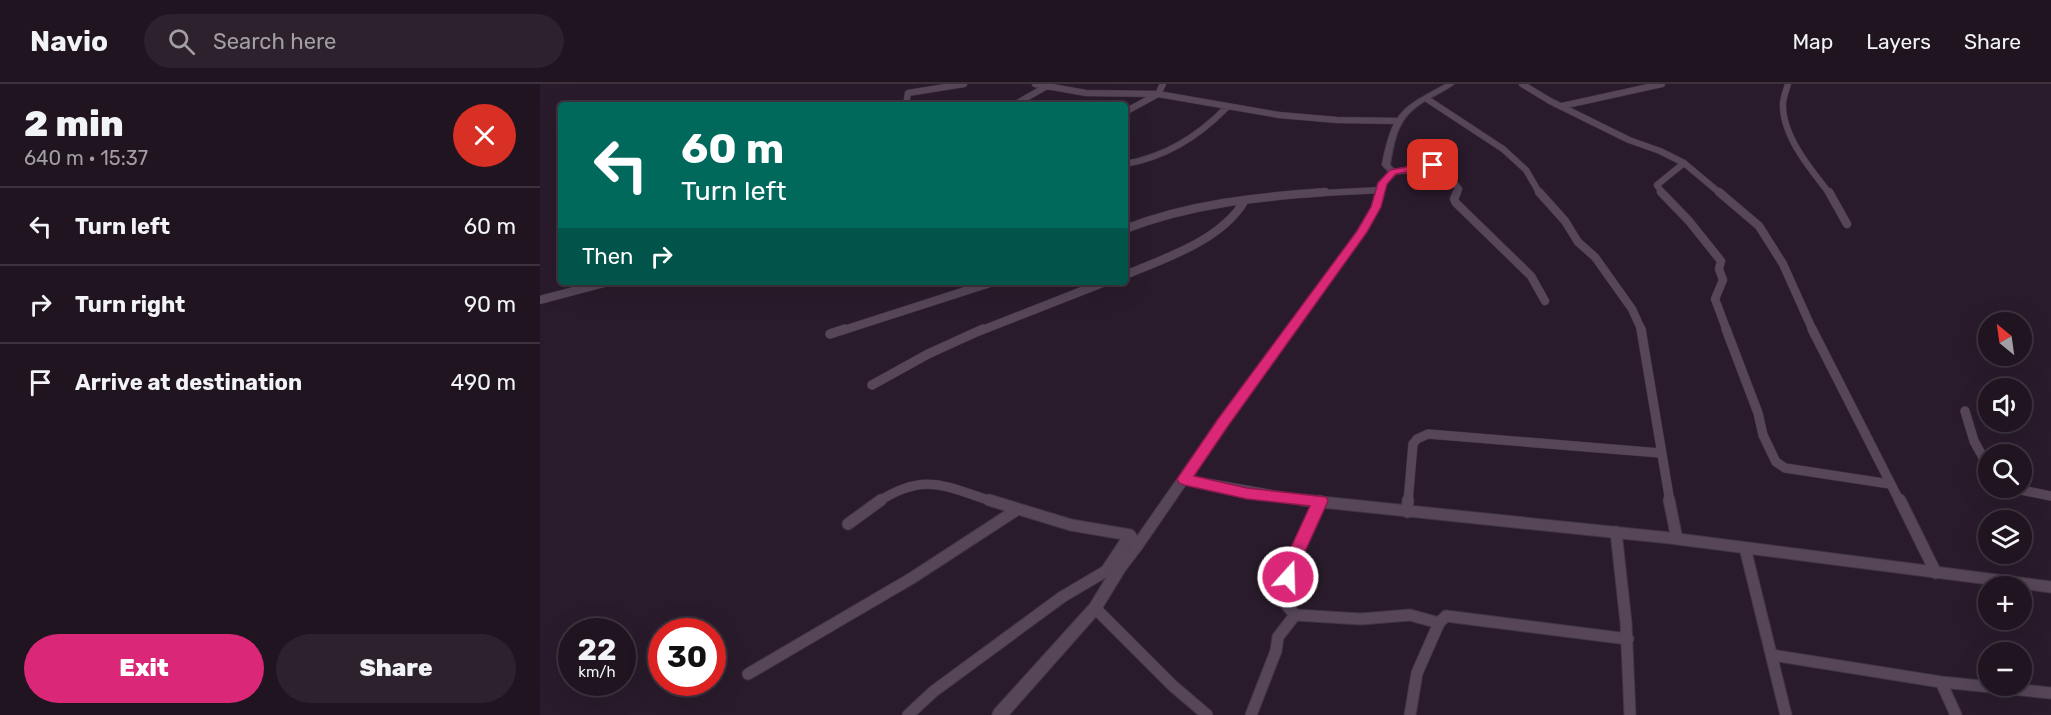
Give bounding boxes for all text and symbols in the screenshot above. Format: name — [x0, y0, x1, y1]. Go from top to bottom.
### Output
search box — [144, 14, 564, 68]
text: Navio — [30, 25, 108, 58]
icon: search — [165, 25, 198, 58]
text: Search here — [213, 28, 336, 55]
text: Map — [1792, 29, 1833, 54]
text: Layers — [1866, 29, 1931, 54]
text: Share — [1964, 29, 2021, 54]
text: 2 min — [24, 102, 124, 145]
button: close — [453, 104, 516, 167]
text: 60 m — [681, 124, 784, 174]
icon: left — [582, 126, 660, 204]
pin — [1407, 139, 1458, 190]
text: 640 m · 15:37 — [24, 146, 148, 170]
icon: arrive — [1416, 148, 1449, 181]
text: Turn left — [681, 175, 786, 207]
icon: left — [24, 210, 57, 243]
text: Turn left — [75, 213, 170, 240]
text: 60 m — [464, 213, 516, 240]
icon: right — [645, 240, 678, 273]
text: Then — [582, 243, 633, 270]
icon: right — [24, 288, 57, 321]
text: Turn right — [75, 291, 185, 318]
text: 90 m — [464, 291, 516, 318]
north arrow — [1978, 312, 2032, 366]
map controls — [1978, 312, 2032, 696]
icon: arrive — [24, 366, 57, 399]
text: Arrive at destination — [75, 369, 302, 396]
text: 490 m — [451, 369, 516, 396]
button: sound — [1978, 378, 2032, 432]
button: search — [1978, 444, 2032, 498]
button: layers — [1978, 510, 2032, 564]
position arrow — [1256, 545, 1320, 609]
button: + — [1978, 576, 2032, 630]
speed limit sign: 30 — [648, 618, 726, 696]
text: 22 — [578, 632, 617, 668]
button: Exit — [24, 634, 264, 703]
button: Share — [276, 634, 516, 703]
button: − — [1978, 642, 2032, 696]
text: km/h — [578, 663, 616, 681]

